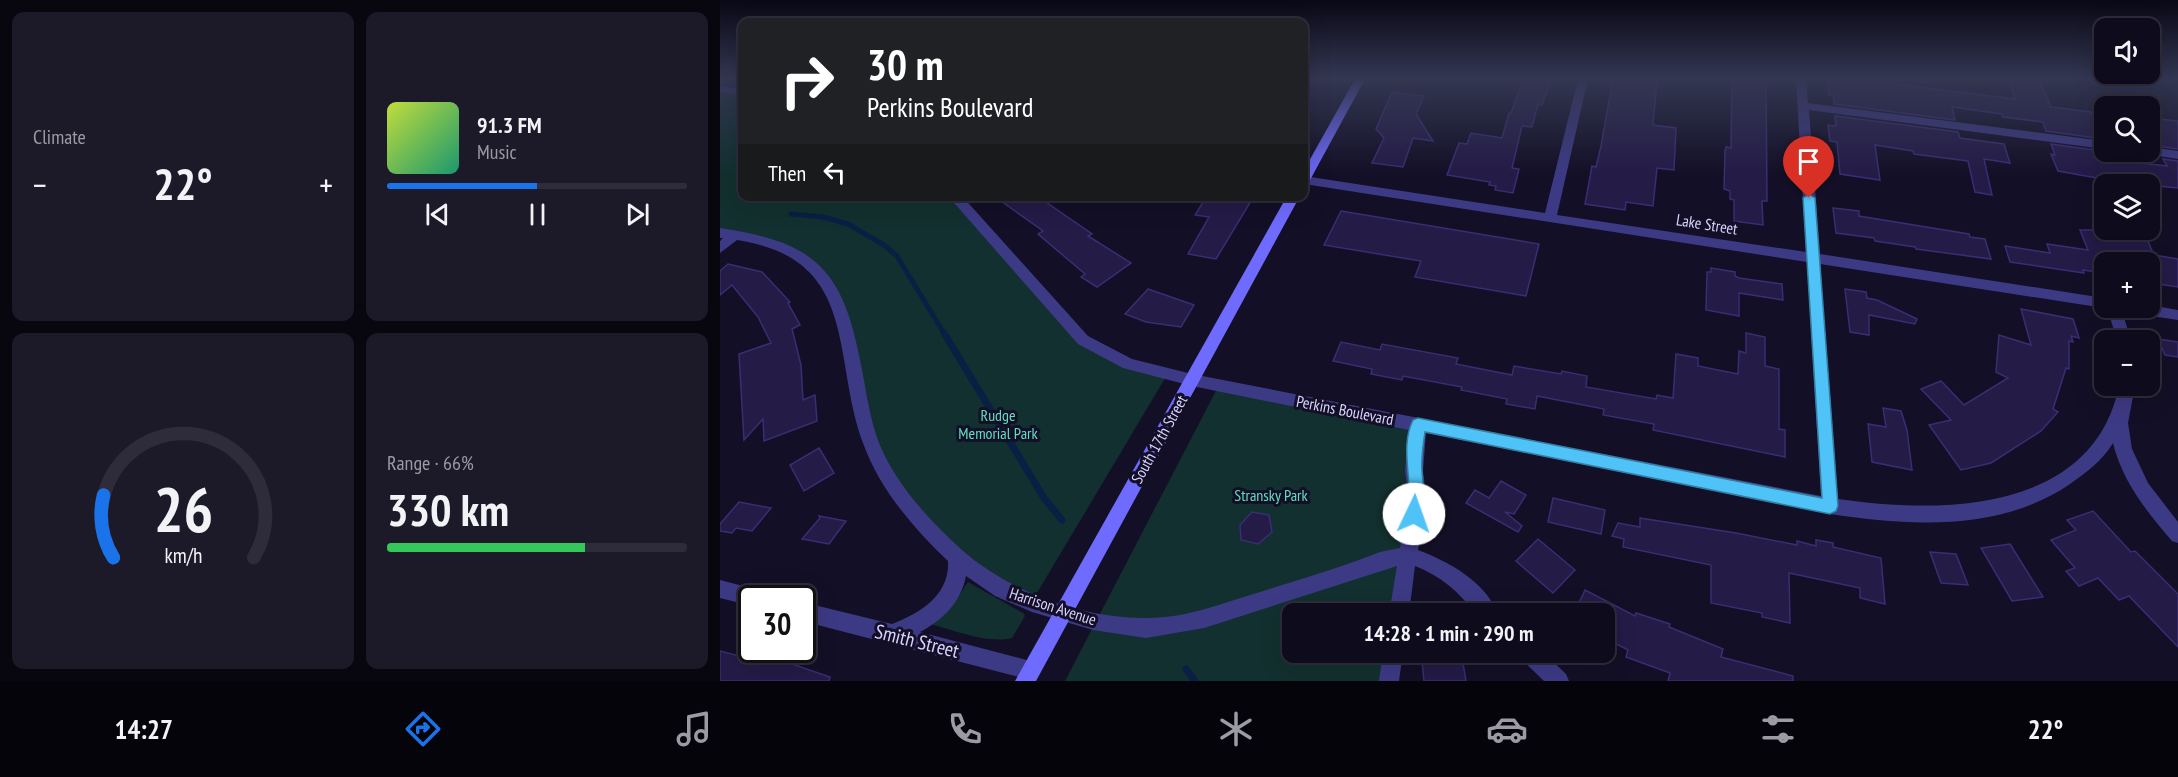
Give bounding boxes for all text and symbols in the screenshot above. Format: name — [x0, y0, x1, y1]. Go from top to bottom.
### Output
map controls — [2094, 18, 2160, 396]
button: sound — [2094, 18, 2160, 84]
text: 30 m — [867, 37, 944, 92]
icon: right — [768, 42, 846, 120]
text: Perkins Boulevard — [867, 90, 1033, 124]
button: search — [2094, 96, 2160, 162]
text: 91.3 FM — [477, 111, 542, 139]
text: Climate — [33, 124, 86, 150]
pin — [1783, 136, 1834, 198]
text: Music — [477, 139, 517, 165]
icon: arrive — [1792, 145, 1825, 178]
text: 22° — [153, 154, 213, 212]
icon: left — [818, 156, 851, 189]
text: Then — [768, 159, 806, 187]
text: − — [33, 163, 47, 206]
text: + — [319, 163, 333, 206]
button: layers — [2094, 174, 2160, 240]
icon: previous — [421, 198, 454, 231]
icon: pause — [521, 198, 554, 231]
icon: next — [621, 198, 654, 231]
street label: Lake Street — [1675, 209, 1740, 239]
button: + — [2094, 252, 2160, 318]
button: − — [2094, 330, 2160, 396]
street label: South 17th Street — [1127, 391, 1192, 487]
street label: Perkins Boulevard — [1295, 391, 1395, 429]
park label: Rudge Memorial Park — [958, 405, 1038, 443]
text: Range · 66% — [387, 450, 474, 476]
text: 26 — [153, 468, 213, 549]
text: 330 km — [387, 480, 509, 538]
position arrow — [1382, 482, 1446, 546]
park label: Stransky Park — [1234, 485, 1308, 505]
text: km/h — [164, 541, 202, 569]
street label: Harrison Avenue — [1007, 583, 1099, 629]
speed limit sign: 30 — [738, 585, 816, 663]
street label: Smith Street — [872, 618, 962, 664]
text: 14:28 · 1 min · 290 m — [1363, 619, 1534, 647]
icon: directions — [402, 708, 444, 750]
icon: music — [673, 708, 715, 750]
icon: phone — [944, 708, 986, 750]
icon: climate — [1215, 708, 1257, 750]
icon: car — [1486, 708, 1528, 750]
icon: filters — [1757, 708, 1799, 750]
text: 14:27 — [114, 712, 173, 746]
text: 22° — [2028, 712, 2063, 746]

